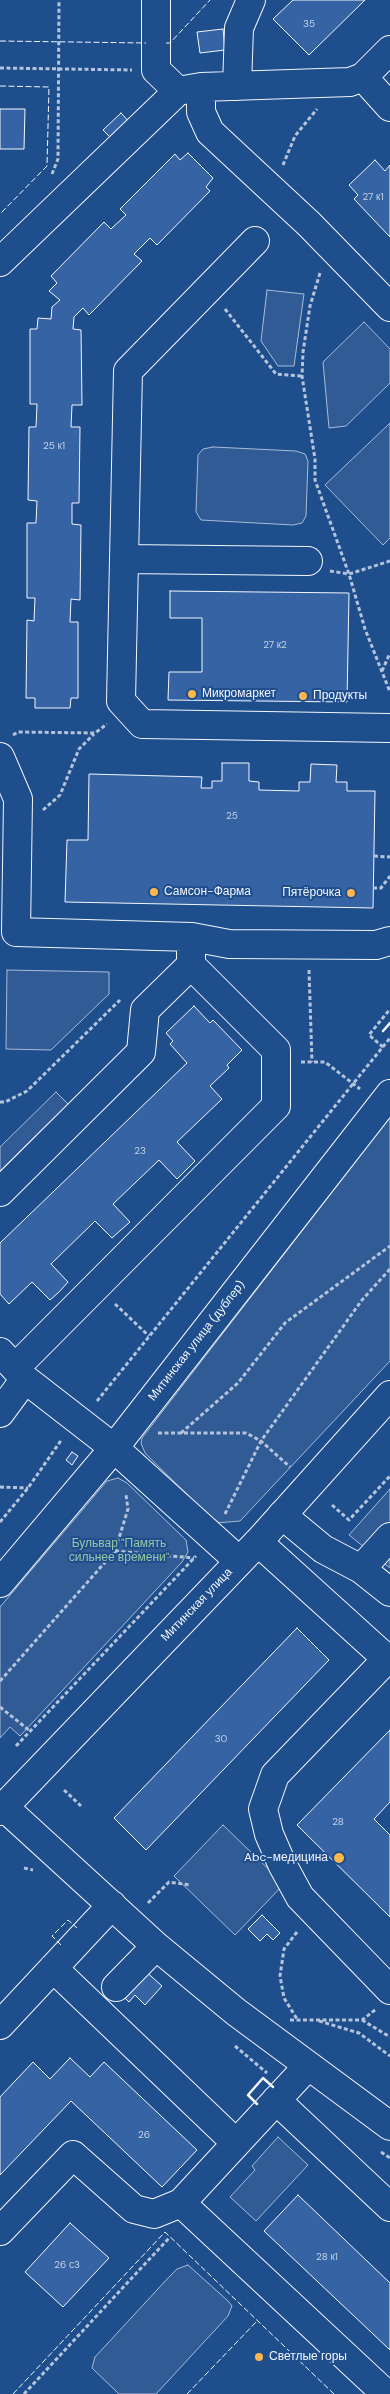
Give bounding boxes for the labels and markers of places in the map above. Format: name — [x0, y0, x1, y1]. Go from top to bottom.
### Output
place label: Микромаркет — [202, 687, 276, 701]
marker: Микромаркет — [186, 688, 198, 700]
place label: Продукты — [313, 689, 367, 703]
marker: Продукты — [297, 690, 309, 702]
place label: Самсон-Фарма — [164, 885, 251, 899]
marker: Самсон-Фарма — [148, 886, 160, 898]
place label: Пятёрочка — [282, 886, 341, 900]
marker: Пятёрочка — [345, 887, 357, 899]
place label: Abc-медицина — [244, 1851, 328, 1865]
marker: Abc-медицина — [332, 1851, 346, 1865]
place label: Светлые горы — [269, 2350, 347, 2364]
marker: Светлые горы — [253, 2351, 265, 2363]

